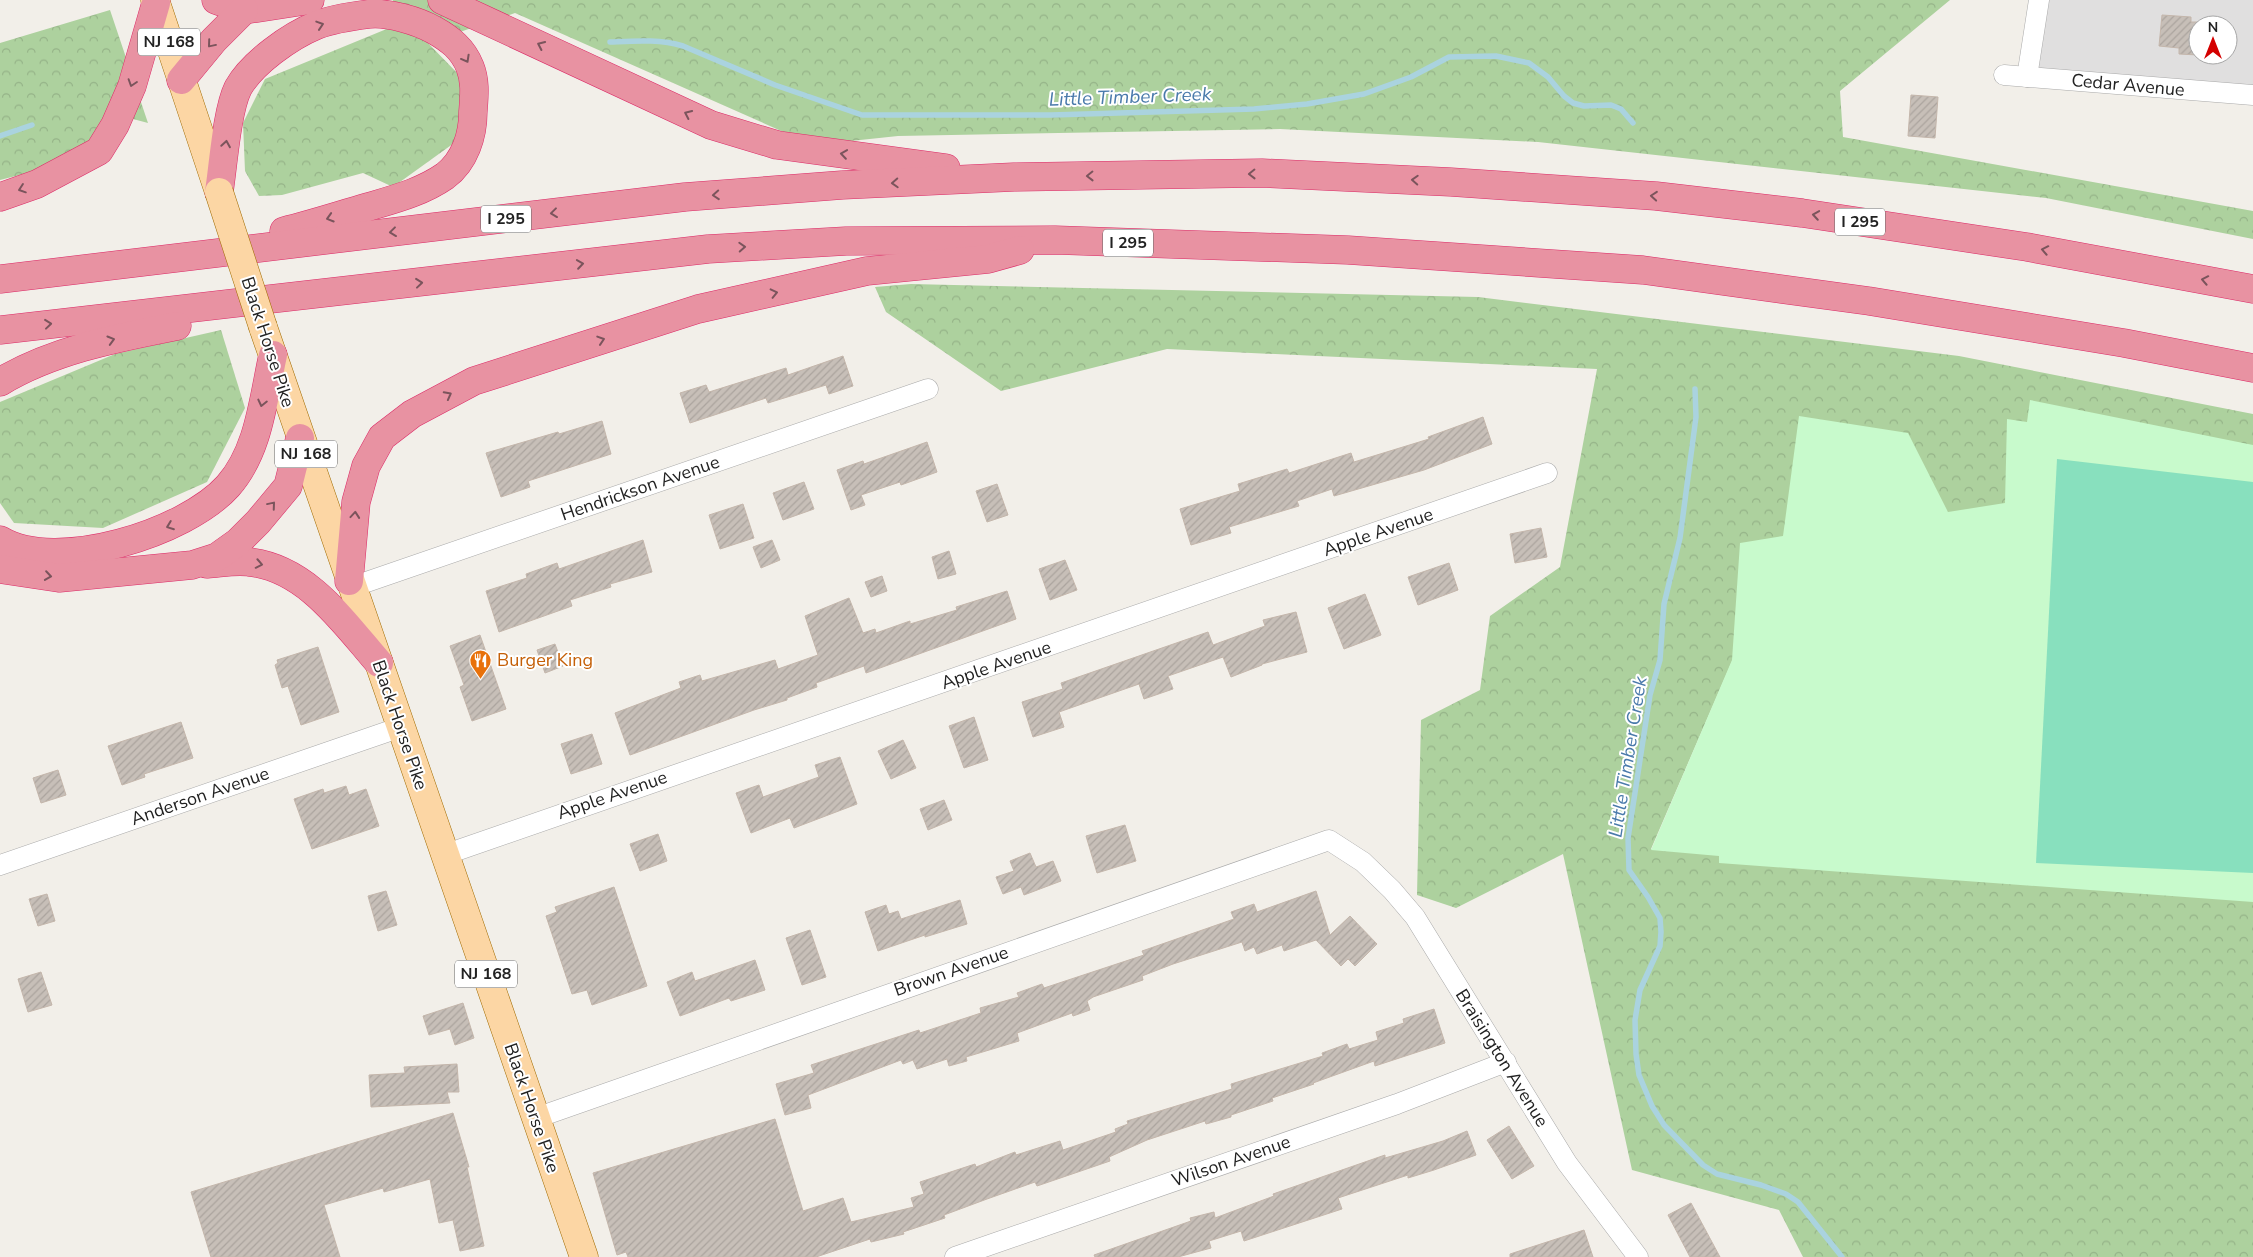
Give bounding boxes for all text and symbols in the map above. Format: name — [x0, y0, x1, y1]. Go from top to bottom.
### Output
north arrow — [2188, 15, 2238, 65]
text: N — [2208, 18, 2218, 37]
one-way arrow — [315, 21, 324, 31]
road number: NJ 168 — [138, 28, 200, 56]
one-way arrow — [208, 38, 217, 47]
one-way arrow — [537, 40, 546, 51]
one-way arrow — [459, 54, 469, 63]
street label: Cedar Avenue — [2070, 68, 2186, 102]
one-way arrow — [128, 78, 138, 87]
water label: Little Timber Creek — [1048, 81, 1212, 113]
one-way arrow — [684, 110, 693, 120]
one-way arrow — [220, 139, 231, 147]
one-way arrow — [840, 149, 848, 160]
one-way arrow — [1248, 168, 1256, 179]
one-way arrow — [1085, 171, 1093, 181]
one-way arrow — [1410, 175, 1418, 186]
one-way arrow — [891, 177, 899, 188]
one-way arrow — [18, 184, 27, 194]
one-way arrow — [712, 189, 720, 200]
one-way arrow — [1650, 191, 1658, 202]
road number: I 295 — [481, 205, 531, 232]
one-way arrow — [550, 207, 558, 218]
road number: I 295 — [1835, 208, 1885, 236]
one-way arrow — [1811, 210, 1819, 221]
one-way arrow — [326, 213, 335, 223]
one-way arrow — [389, 226, 397, 237]
road number: I 295 — [1103, 230, 1153, 256]
one-way arrow — [738, 241, 746, 252]
one-way arrow — [2041, 246, 2050, 256]
one-way arrow — [576, 259, 584, 269]
street label: Black Horse Pike — [236, 274, 300, 410]
one-way arrow — [2201, 276, 2209, 286]
one-way arrow — [415, 278, 423, 289]
one-way arrow — [770, 288, 779, 299]
one-way arrow — [45, 319, 53, 330]
one-way arrow — [106, 336, 114, 346]
one-way arrow — [596, 336, 605, 346]
one-way arrow — [443, 391, 452, 401]
one-way arrow — [257, 399, 268, 407]
road number: NJ 168 — [275, 440, 337, 468]
street label: Hendrickson Avenue — [557, 450, 723, 526]
one-way arrow — [267, 502, 275, 511]
street label: Apple Avenue — [1320, 502, 1436, 562]
one-way arrow — [349, 511, 360, 519]
one-way arrow — [166, 520, 174, 530]
one-way arrow — [255, 558, 264, 568]
one-way arrow — [45, 570, 53, 581]
street label: Apple Avenue — [938, 635, 1054, 695]
restaurant icon: Burger King — [469, 648, 493, 679]
place label: Burger King — [497, 648, 593, 672]
street label: Black Horse Pike — [367, 657, 433, 793]
water label: Little Timber Creek — [1602, 674, 1654, 839]
street label: Anderson Avenue — [128, 761, 272, 831]
street label: Apple Avenue — [554, 765, 670, 825]
street label: Brown Avenue — [891, 940, 1011, 1002]
road number: NJ 168 — [455, 961, 517, 988]
street label: Braisington Avenue — [1450, 985, 1554, 1131]
street label: Black Horse Pike — [499, 1040, 565, 1176]
street label: Wilson Avenue — [1168, 1129, 1294, 1193]

